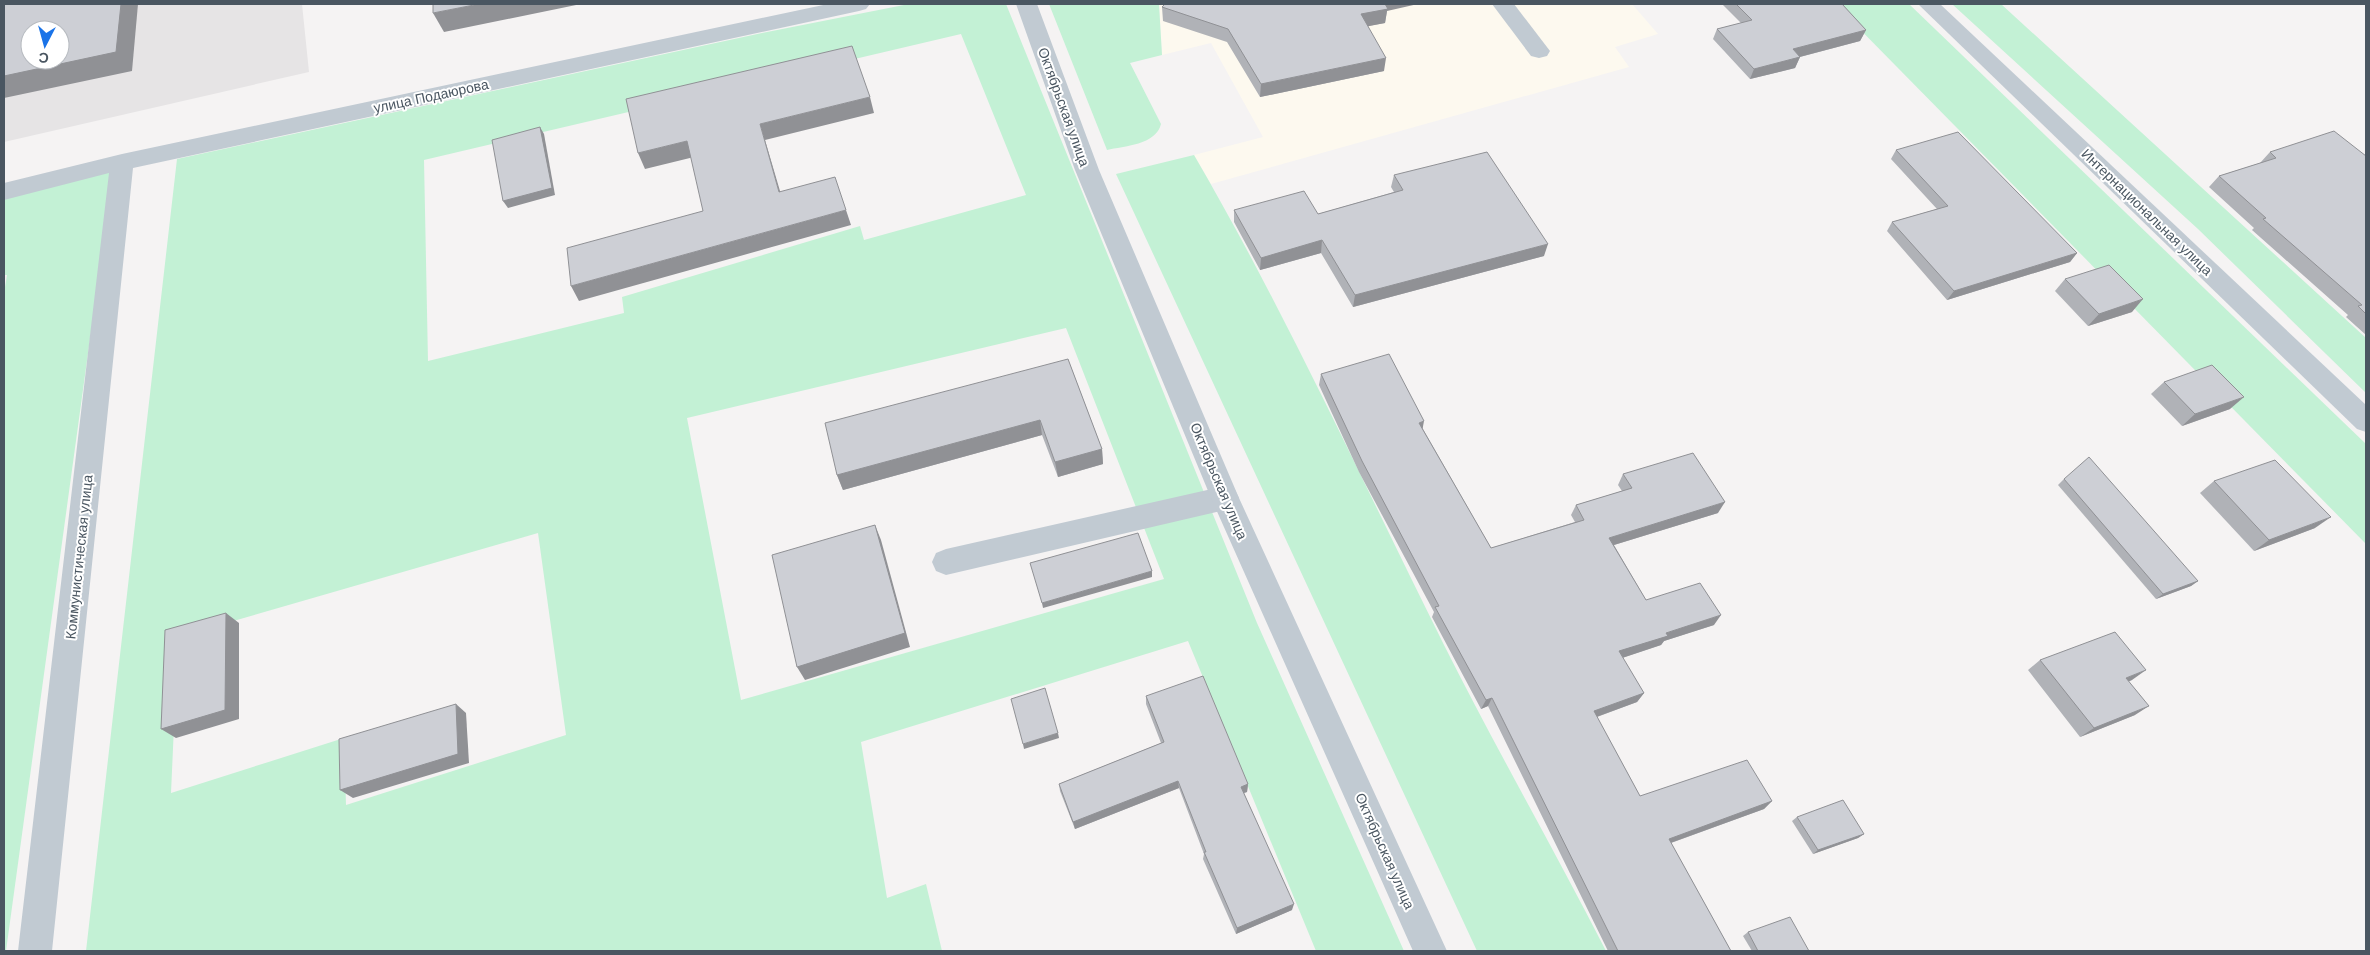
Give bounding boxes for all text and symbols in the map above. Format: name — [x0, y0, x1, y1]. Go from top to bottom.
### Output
north arrow — [20, 20, 70, 70]
street label: Октябрьская улица — [1035, 45, 1093, 169]
text: С — [38, 49, 50, 66]
street label: улица Подаюрова — [372, 76, 490, 116]
street label: Интернациональная улица — [2078, 145, 2216, 279]
street label: Октябрьская улица — [1187, 420, 1251, 542]
street label: Коммунистическая улица — [62, 474, 96, 640]
street label: Октябрьская улица — [1352, 790, 1418, 912]

